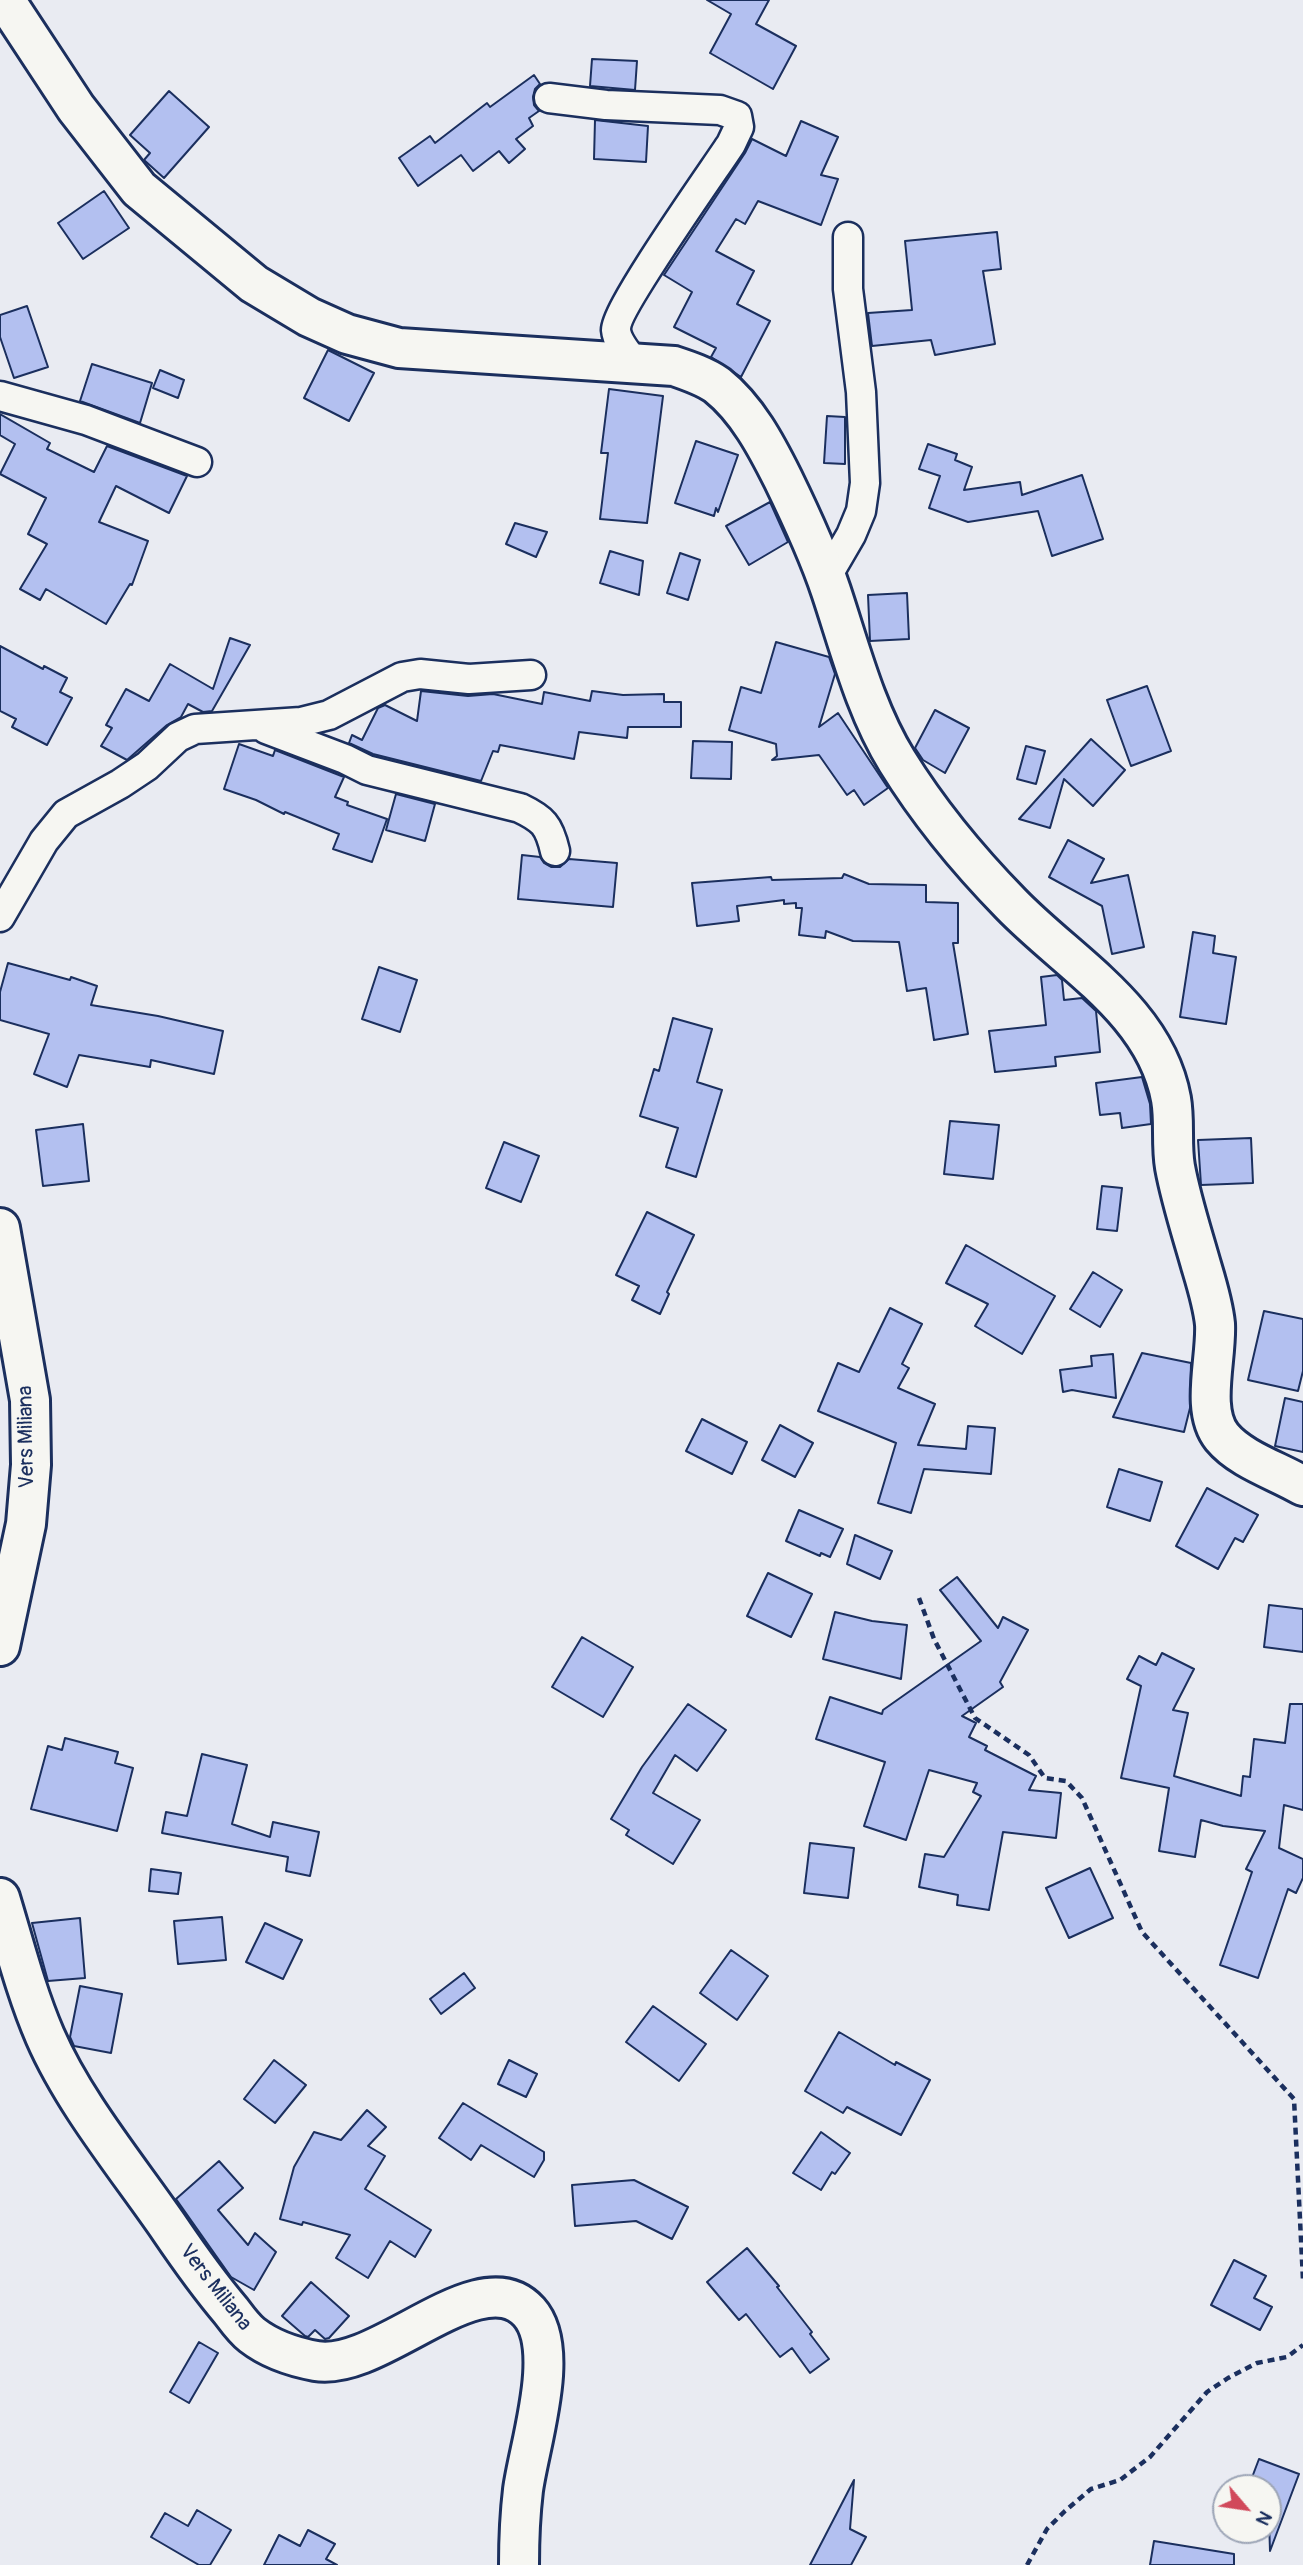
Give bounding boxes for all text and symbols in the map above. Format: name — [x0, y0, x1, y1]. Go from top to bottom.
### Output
street label: Vers Miliana — [14, 1385, 40, 1489]
street label: Vers Miliana — [173, 2240, 257, 2336]
north arrow — [1212, 2474, 1282, 2544]
text: N — [1250, 2507, 1277, 2530]

